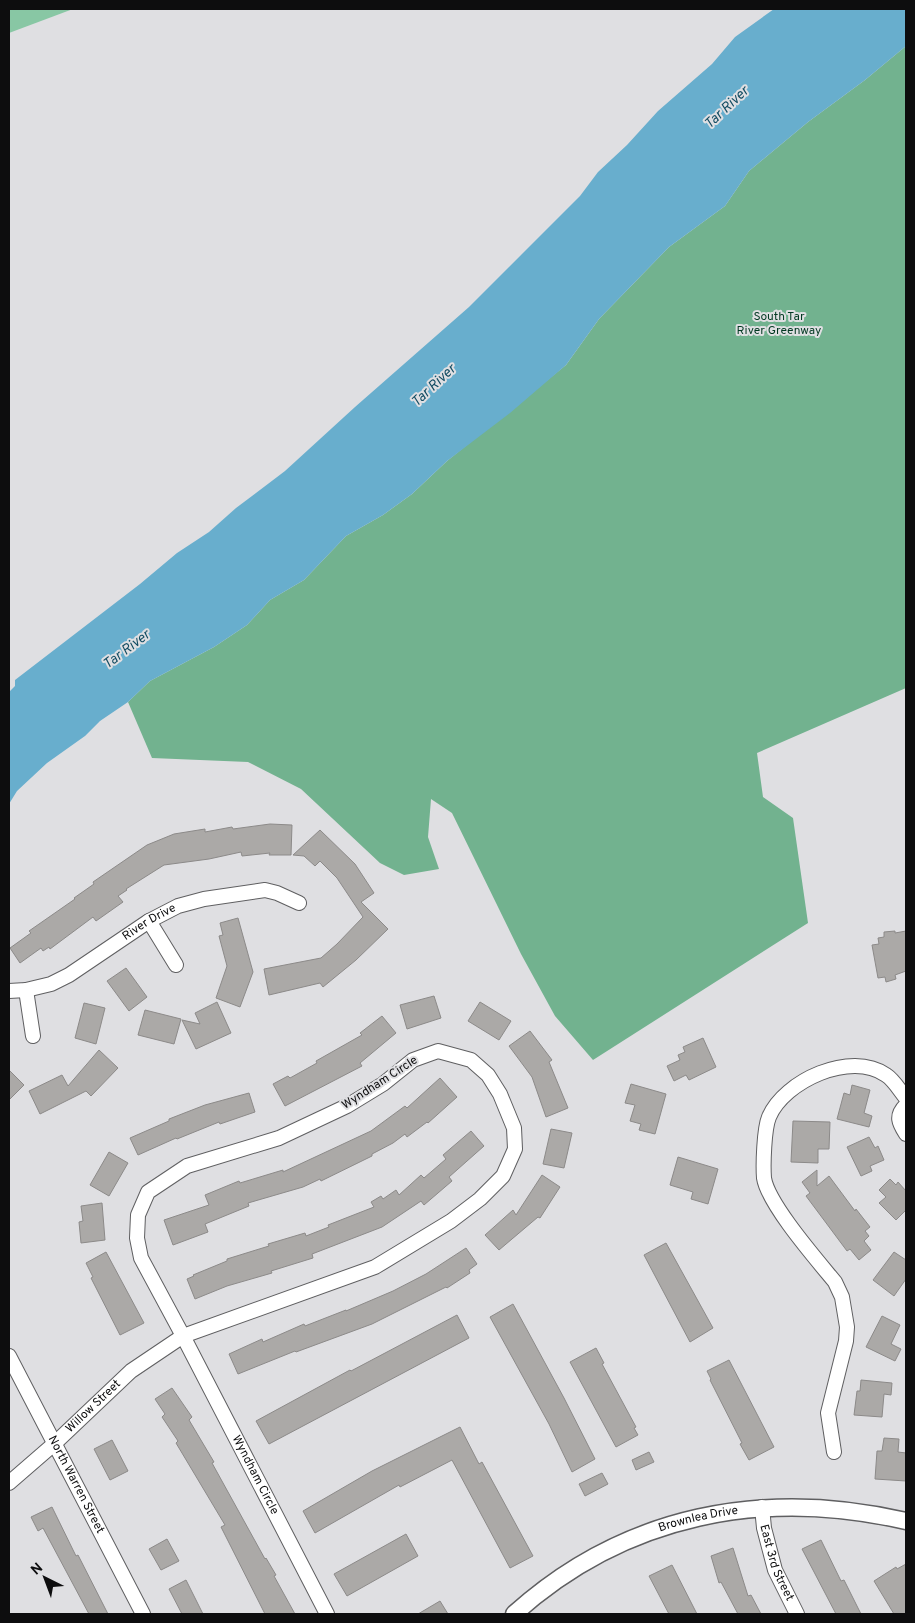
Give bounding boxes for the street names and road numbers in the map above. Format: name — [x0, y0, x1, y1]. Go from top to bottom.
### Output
street label: River Drive — [119, 900, 179, 945]
street label: Wyndham Circle — [339, 1053, 421, 1113]
street label: Willow Street — [62, 1376, 125, 1437]
street label: North Warren Street — [44, 1433, 108, 1536]
street label: Wyndham Circle — [228, 1433, 282, 1518]
street label: Brownlea Drive — [656, 1503, 739, 1536]
street label: East 3rd Street — [755, 1523, 797, 1604]

